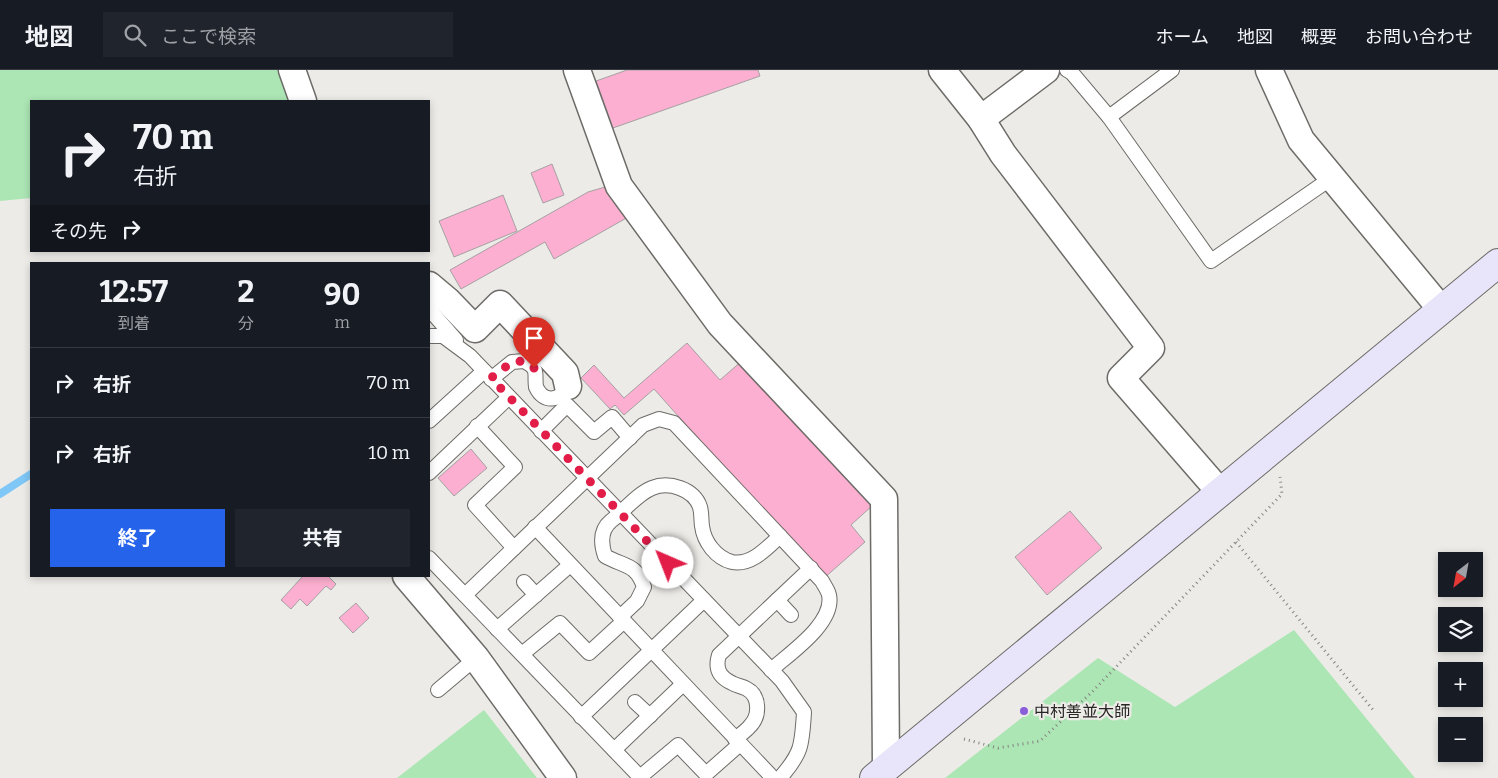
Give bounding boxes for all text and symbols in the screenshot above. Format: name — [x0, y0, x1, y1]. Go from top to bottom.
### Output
search box — [103, 12, 453, 57]
icon: search — [121, 21, 149, 49]
text: 地図 — [25, 23, 73, 51]
text: ここで検索 — [161, 25, 256, 48]
text: ホーム — [1156, 26, 1209, 48]
text: 地図 — [1237, 26, 1273, 48]
text: 概要 — [1301, 26, 1337, 48]
text: お問い合わせ — [1365, 26, 1473, 48]
text: 70 m — [133, 116, 213, 158]
icon: right — [50, 120, 115, 185]
text: 右折 — [133, 163, 177, 190]
icon: right — [117, 215, 145, 243]
text: その先 — [50, 220, 107, 243]
text: 12:57 — [99, 274, 168, 310]
text: 2 — [238, 274, 254, 310]
text: 90 — [324, 277, 361, 313]
text: m — [335, 313, 350, 332]
text: 到着 — [118, 314, 150, 333]
text: 分 — [238, 314, 254, 333]
pin — [513, 317, 555, 368]
icon: arrive — [520, 324, 548, 352]
icon: right — [50, 369, 78, 397]
text: 70 m — [367, 371, 410, 394]
text: 右折 — [93, 373, 131, 396]
icon: right — [50, 439, 78, 467]
text: 10 m — [368, 441, 410, 464]
text: 右折 — [93, 443, 131, 466]
button: 終了 — [50, 509, 225, 567]
button: 共有 — [235, 509, 410, 567]
position arrow — [641, 536, 693, 588]
north arrow — [1438, 552, 1482, 598]
map controls — [1438, 552, 1483, 762]
button: layers — [1438, 607, 1483, 652]
button: + — [1438, 662, 1483, 707]
place label: 中村善並大師 — [1034, 702, 1130, 721]
marker: 中村善並大師 — [1018, 705, 1030, 717]
button: − — [1438, 717, 1483, 762]

